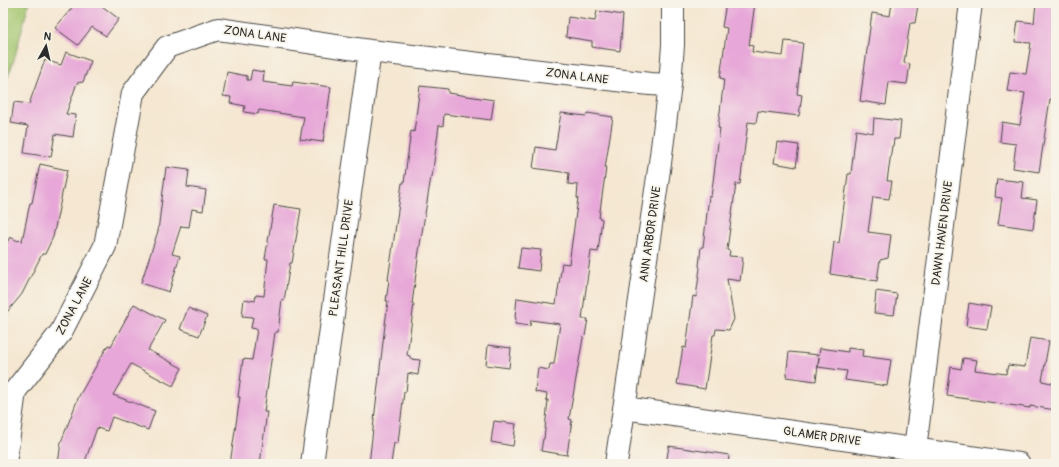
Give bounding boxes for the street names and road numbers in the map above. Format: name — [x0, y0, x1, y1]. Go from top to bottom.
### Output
street label: ZONA LANE — [223, 23, 287, 46]
street label: ZONA LANE — [545, 65, 609, 88]
street label: DAWN HAVEN DRIVE — [929, 180, 956, 286]
street label: ANN ARBOR DRIVE — [636, 185, 665, 283]
street label: PLEASANT HILL DRIVE — [326, 199, 357, 318]
street label: ZONA LANE — [53, 275, 96, 338]
street label: GLAMER DRIVE — [782, 424, 862, 449]

